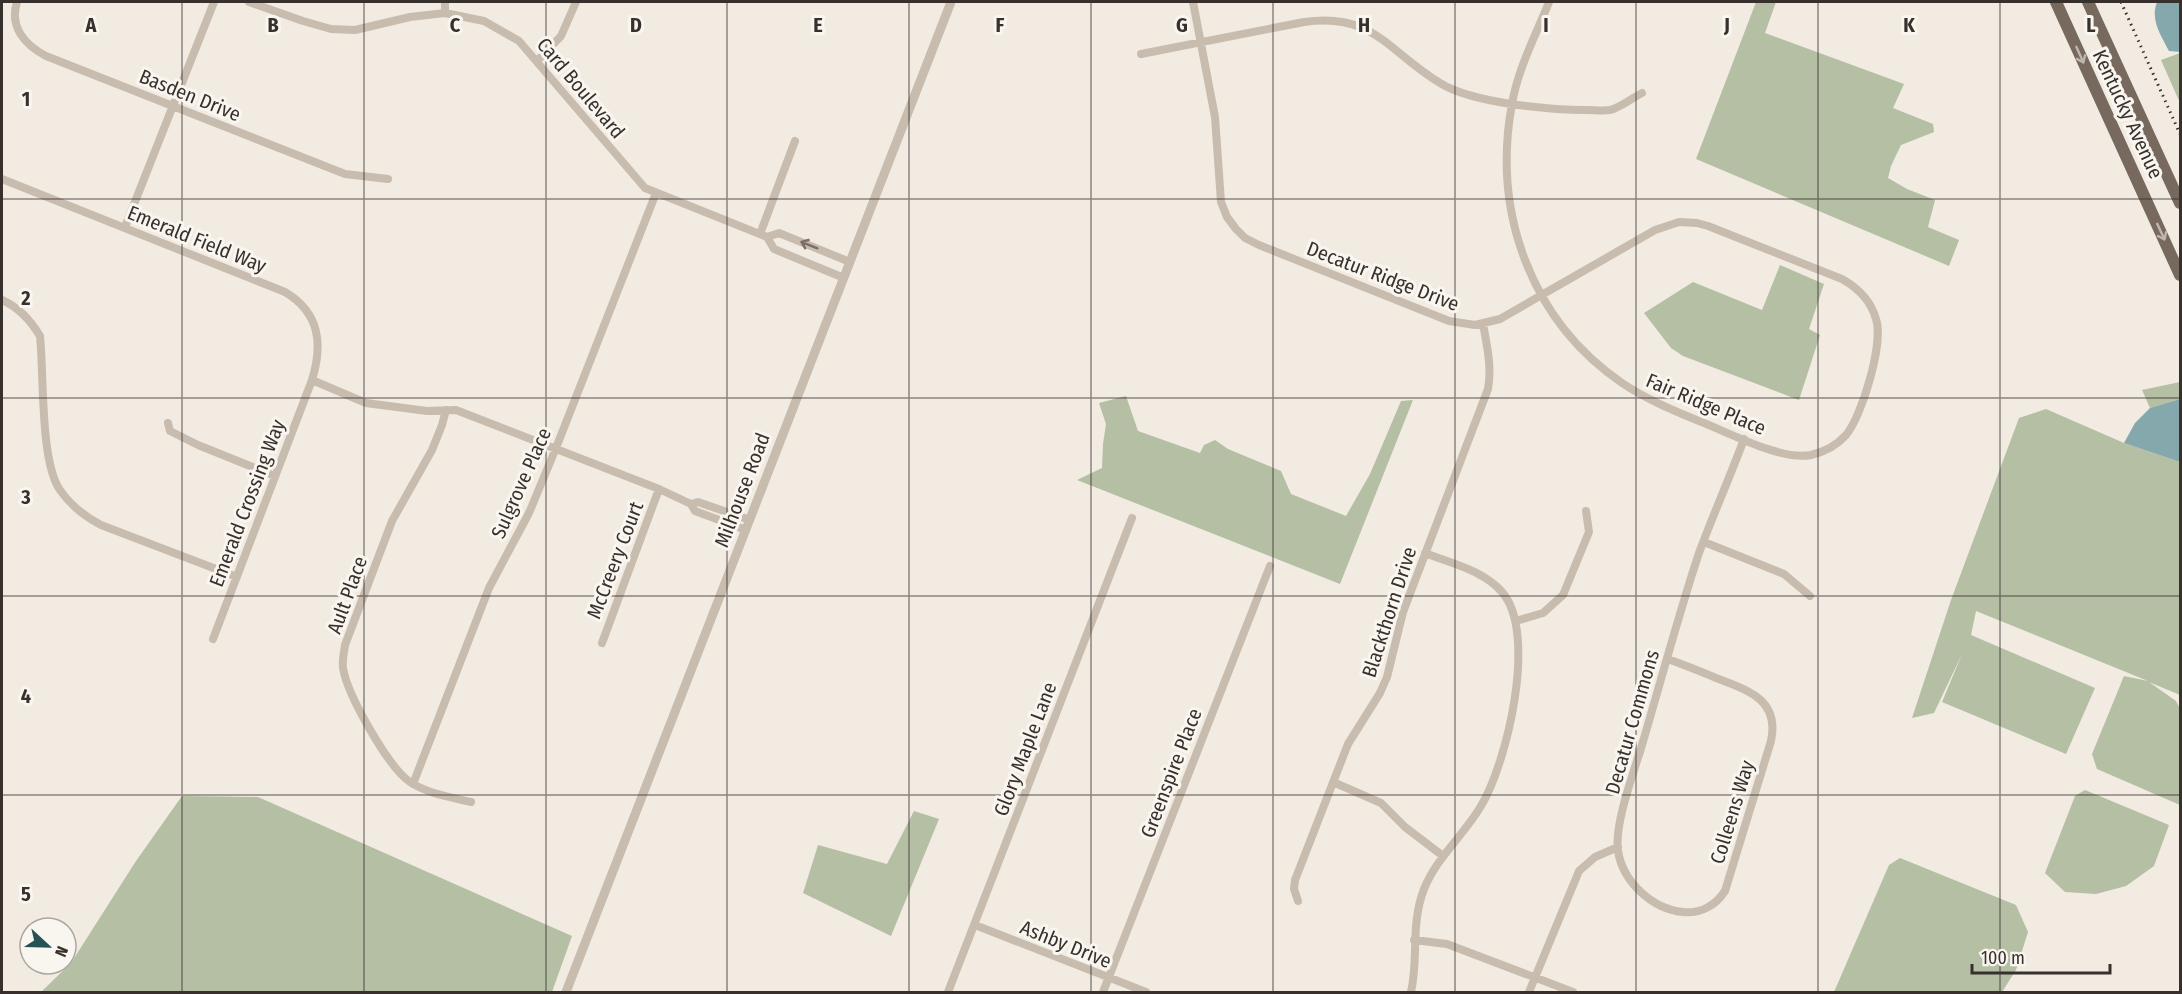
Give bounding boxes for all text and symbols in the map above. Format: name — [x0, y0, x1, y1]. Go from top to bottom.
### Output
text: A — [85, 13, 98, 37]
text: B — [267, 13, 279, 37]
text: C — [450, 13, 461, 37]
text: D — [630, 13, 642, 37]
text: E — [813, 13, 823, 37]
text: F — [996, 13, 1005, 37]
text: G — [1176, 13, 1188, 37]
text: H — [1358, 13, 1370, 37]
text: I — [1543, 13, 1549, 37]
text: J — [1723, 13, 1730, 37]
text: K — [1903, 13, 1915, 37]
text: L — [2086, 13, 2096, 37]
street label: Card Boulevard — [532, 33, 630, 143]
one-way arrow — [2075, 45, 2086, 63]
street label: Kentucky Avenue — [2088, 46, 2168, 182]
street label: Basden Drive — [136, 64, 244, 126]
text: 1 — [22, 87, 30, 111]
street label: Emerald Field Way — [124, 200, 270, 278]
one-way arrow — [2156, 223, 2167, 241]
street label: Decatur Ridge Drive — [1304, 236, 1462, 316]
one-way arrow — [800, 239, 818, 250]
text: 2 — [20, 286, 31, 310]
street label: Fair Ridge Place — [1643, 368, 1769, 440]
street label: Emerald Crossing Way — [204, 416, 290, 590]
street label: Sulgrove Place — [486, 424, 556, 542]
street label: Milhouse Road — [709, 429, 775, 551]
text: 3 — [20, 485, 31, 509]
street label: McCreery Court — [582, 498, 649, 622]
street label: Blackthorn Drive — [1357, 544, 1421, 680]
street label: Ault Place — [322, 553, 372, 637]
street label: Decatur Commons — [1600, 647, 1664, 797]
street label: Glory Maple Lane — [989, 679, 1061, 819]
text: 4 — [21, 684, 31, 708]
street label: Greenspire Place — [1135, 705, 1207, 841]
street label: Colleens Way — [1705, 757, 1759, 867]
text: 5 — [21, 882, 31, 906]
street label: Ashby Drive — [1017, 915, 1115, 973]
north arrow — [18, 916, 78, 976]
scale bar — [1972, 937, 2110, 975]
text: N — [51, 943, 72, 959]
text: 100 m — [1981, 947, 2025, 969]

